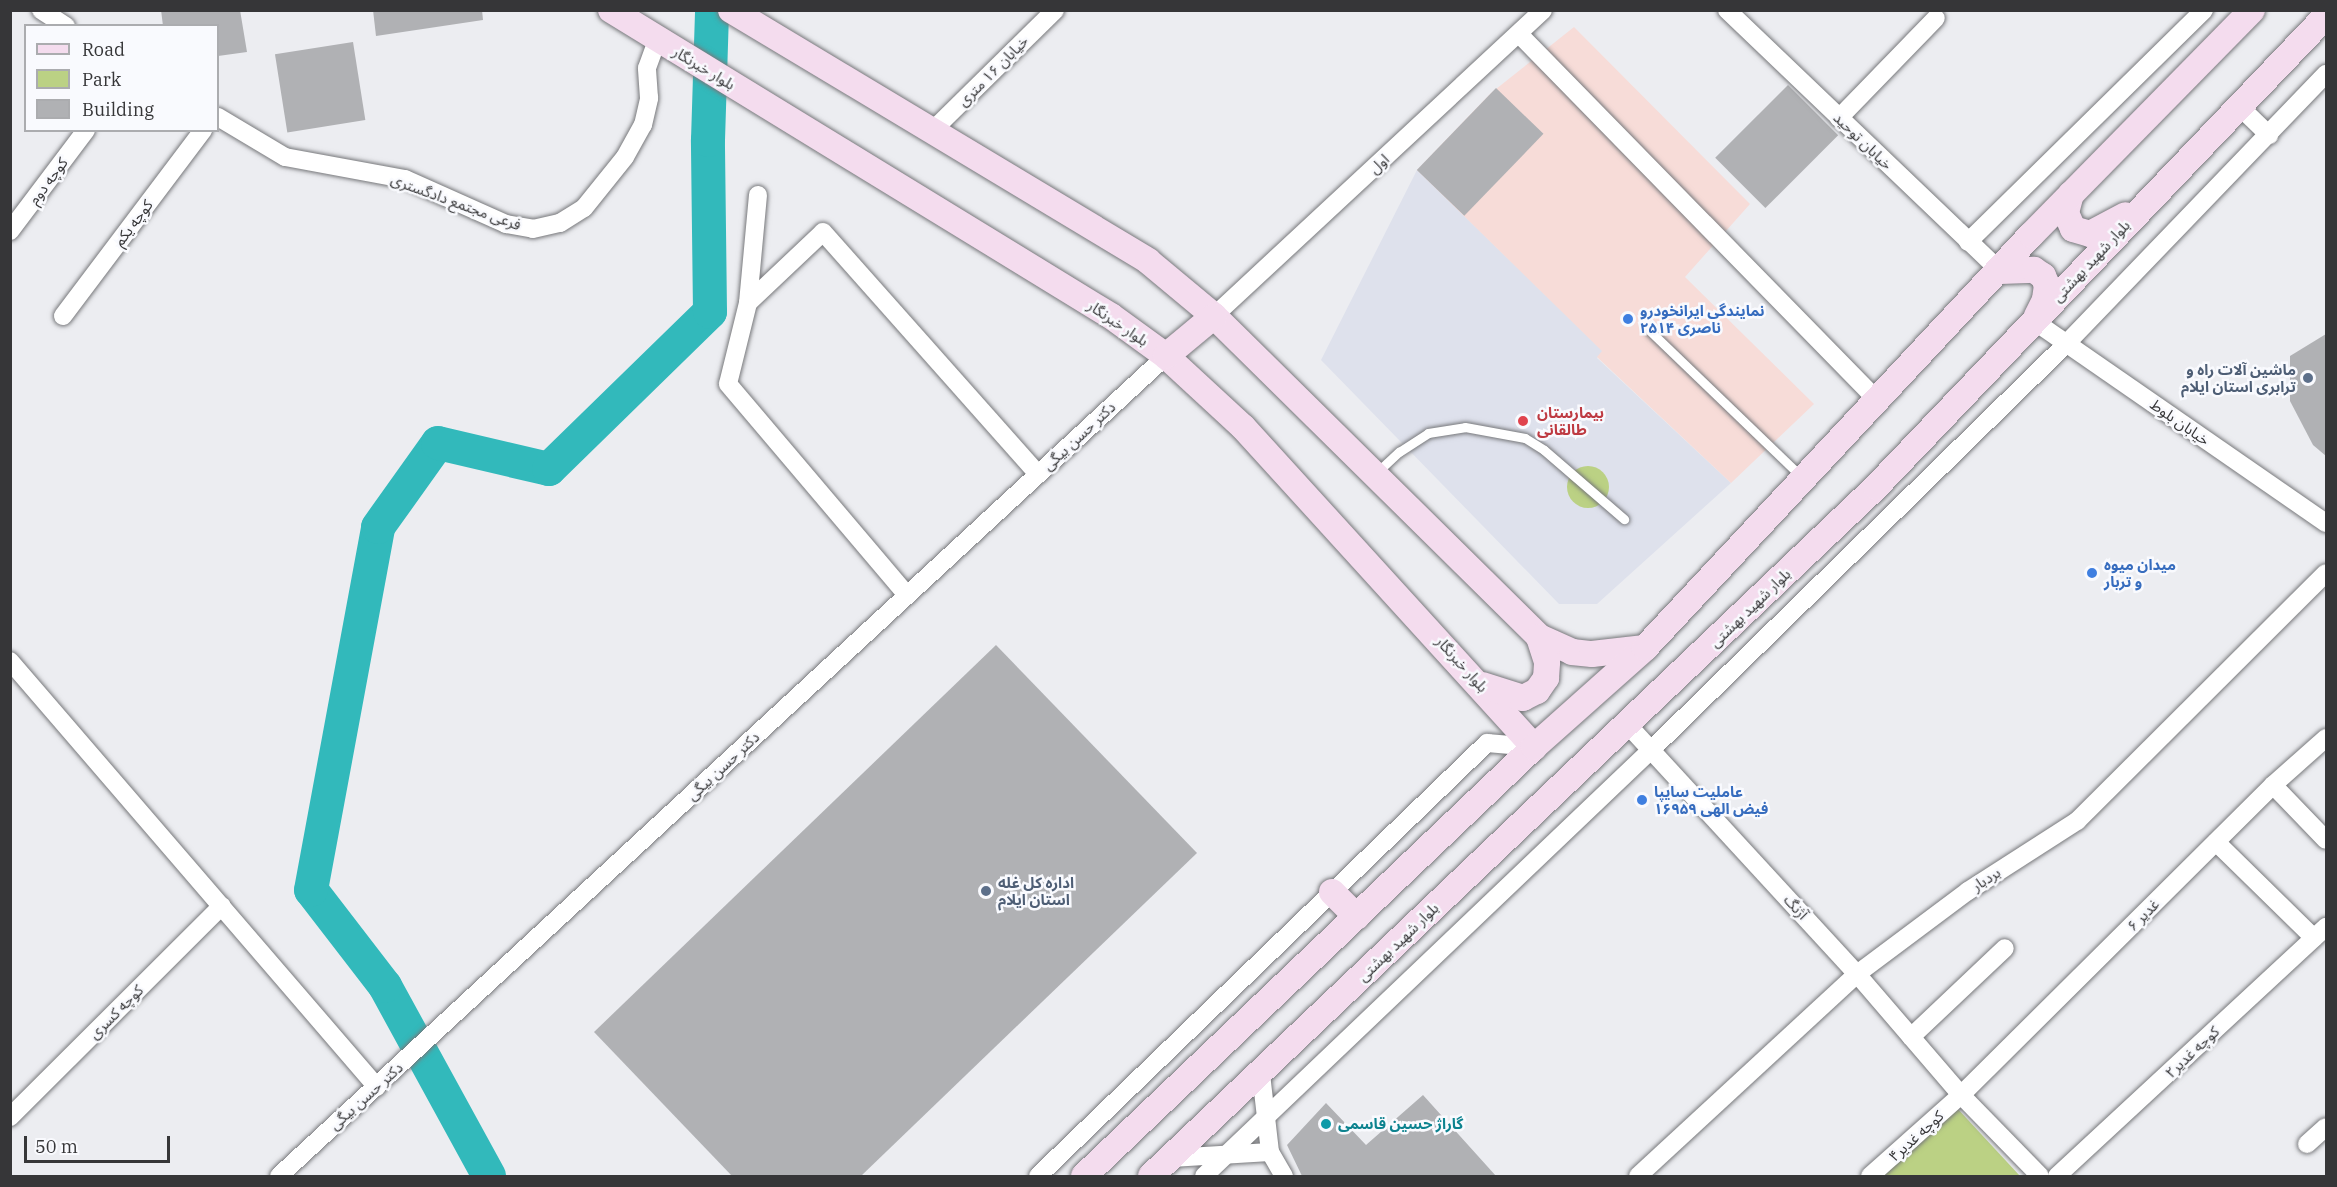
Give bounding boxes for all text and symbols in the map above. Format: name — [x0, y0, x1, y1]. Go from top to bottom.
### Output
legend — [24, 24, 219, 132]
street label: خیابان ۱۶ متری — [954, 32, 1032, 110]
text: Road — [82, 38, 125, 61]
street label: بلوار خبرنگار — [670, 42, 738, 94]
text: Park — [82, 68, 121, 91]
text: Building — [82, 98, 154, 121]
street label: خیابان توحید — [1830, 109, 1896, 173]
street label: اول — [1365, 150, 1393, 178]
street label: کوچه دوم — [25, 154, 71, 208]
street label: فرعی مجتمع دادگستری — [388, 170, 524, 234]
street label: کوچه یکم — [110, 196, 156, 250]
street label: بلوار شهید بهشتی — [2048, 216, 2134, 306]
street label: بلوار خبرنگار — [1084, 296, 1152, 350]
place label: نمایندگی ایرانخودرو ناصری ۲۵۱۴ — [1640, 301, 1765, 336]
marker: نمایندگی ایرانخودرو ناصری ۲۵۱۴ — [1621, 312, 1635, 326]
place label: ماشین آلات راه و ترابری استان ایلام — [2181, 360, 2296, 395]
marker: ماشین آلات راه و ترابری استان ایلام — [2301, 371, 2315, 385]
street label: خیابان بلوط — [2147, 395, 2213, 449]
street label: دکتر حسن بیگی — [1039, 398, 1119, 474]
place label: بیمارستان طالقانی — [1537, 403, 1604, 438]
marker: بیمارستان طالقانی — [1514, 412, 1532, 430]
place label: میدان میوه و تربار — [2104, 555, 2176, 590]
street label: بلوار شهید بهشتی — [1706, 565, 1794, 651]
marker: میدان میوه و تربار — [2085, 566, 2099, 580]
street label: بلوار خبرنگار — [1432, 632, 1492, 696]
street label: دکتر حسن بیگی — [683, 728, 763, 804]
place label: عاملیت سایپا ۱۶۹۵۹ فیض الهی — [1654, 782, 1768, 817]
marker: عاملیت سایپا ۱۶۹۵۹ فیض الهی — [1635, 793, 1649, 807]
street label: بردبار — [1968, 863, 2004, 895]
place label: اداره کل غله استان ایلام — [998, 873, 1074, 908]
marker: اداره کل غله استان ایلام — [979, 884, 993, 898]
street label: آژنگ — [1780, 891, 1812, 923]
street label: غدیر ۶ — [2123, 895, 2163, 935]
street label: بلوار شهید بهشتی — [1354, 899, 1442, 985]
street label: کوچه کسری — [85, 981, 147, 1043]
street label: کوچه غدیر۲ — [2161, 1022, 2223, 1082]
street label: دکتر حسن بیگی — [326, 1058, 406, 1134]
street label: کوچه غدیر۴ — [1885, 1107, 1947, 1165]
place label: گاراژ حسین قاسمی — [1338, 1115, 1463, 1133]
marker: گاراژ حسین قاسمی — [1319, 1117, 1333, 1131]
scale bar — [27, 1124, 172, 1162]
text: 50 m — [35, 1135, 78, 1158]

